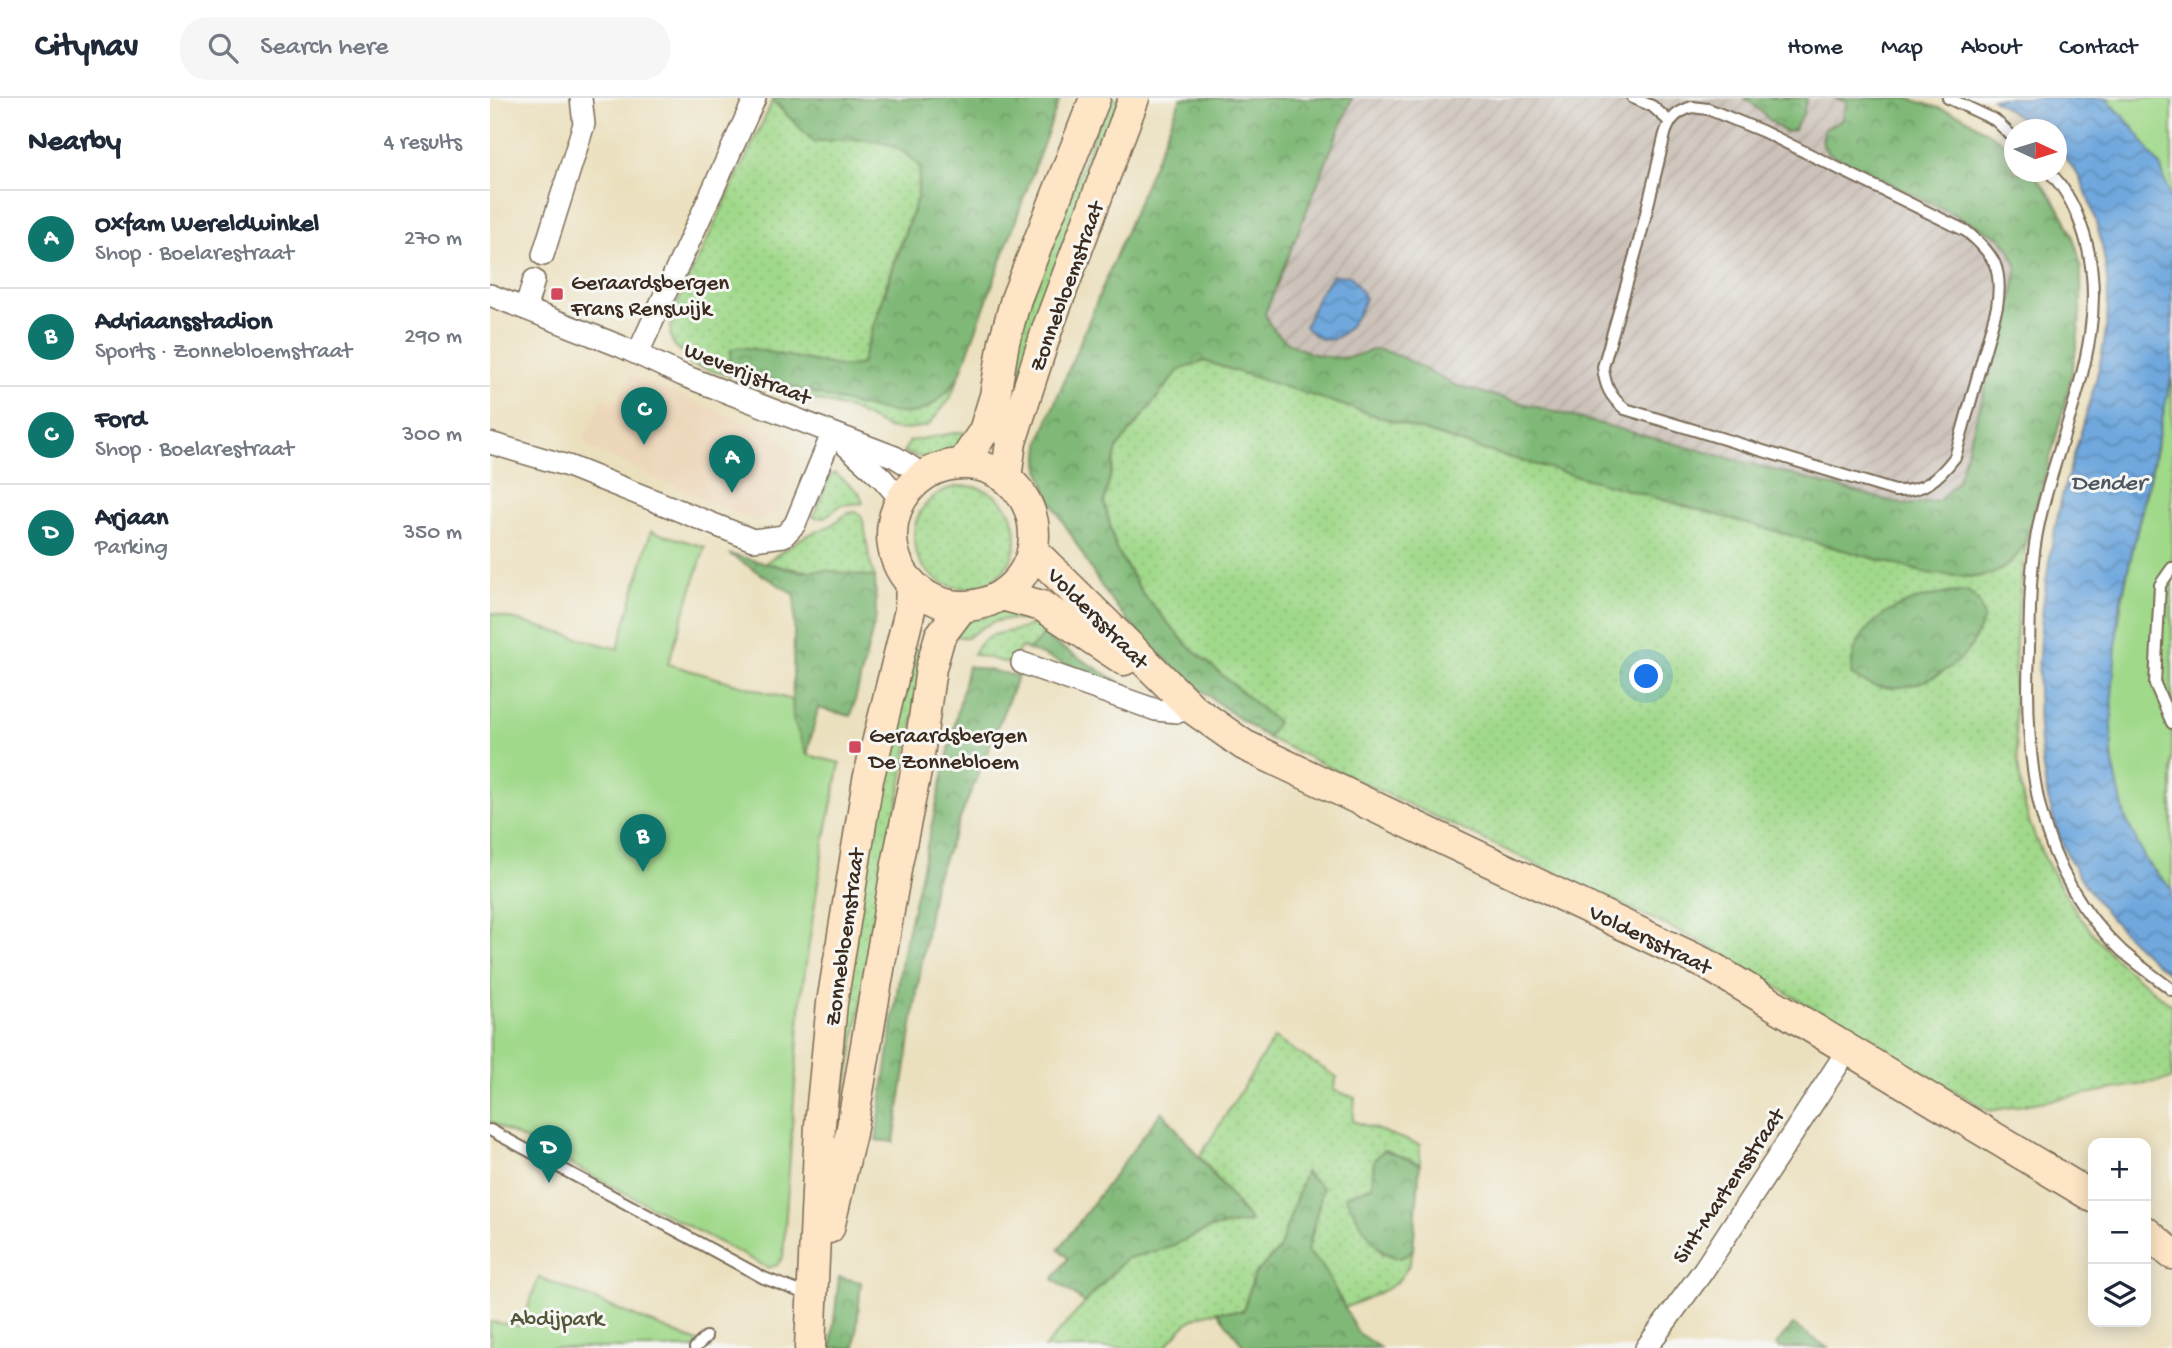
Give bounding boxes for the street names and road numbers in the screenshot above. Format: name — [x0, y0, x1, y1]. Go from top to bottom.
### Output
street label: Zonnebloemstraat — [1025, 197, 1112, 376]
street label: Weverijstraat — [679, 338, 815, 413]
street label: Voldersstraat — [1039, 562, 1154, 677]
street label: Zonnebloemstraat — [821, 845, 873, 1028]
street label: Voldersstraat — [1583, 899, 1716, 983]
street label: Sint-Martensstraat — [1668, 1103, 1793, 1270]

